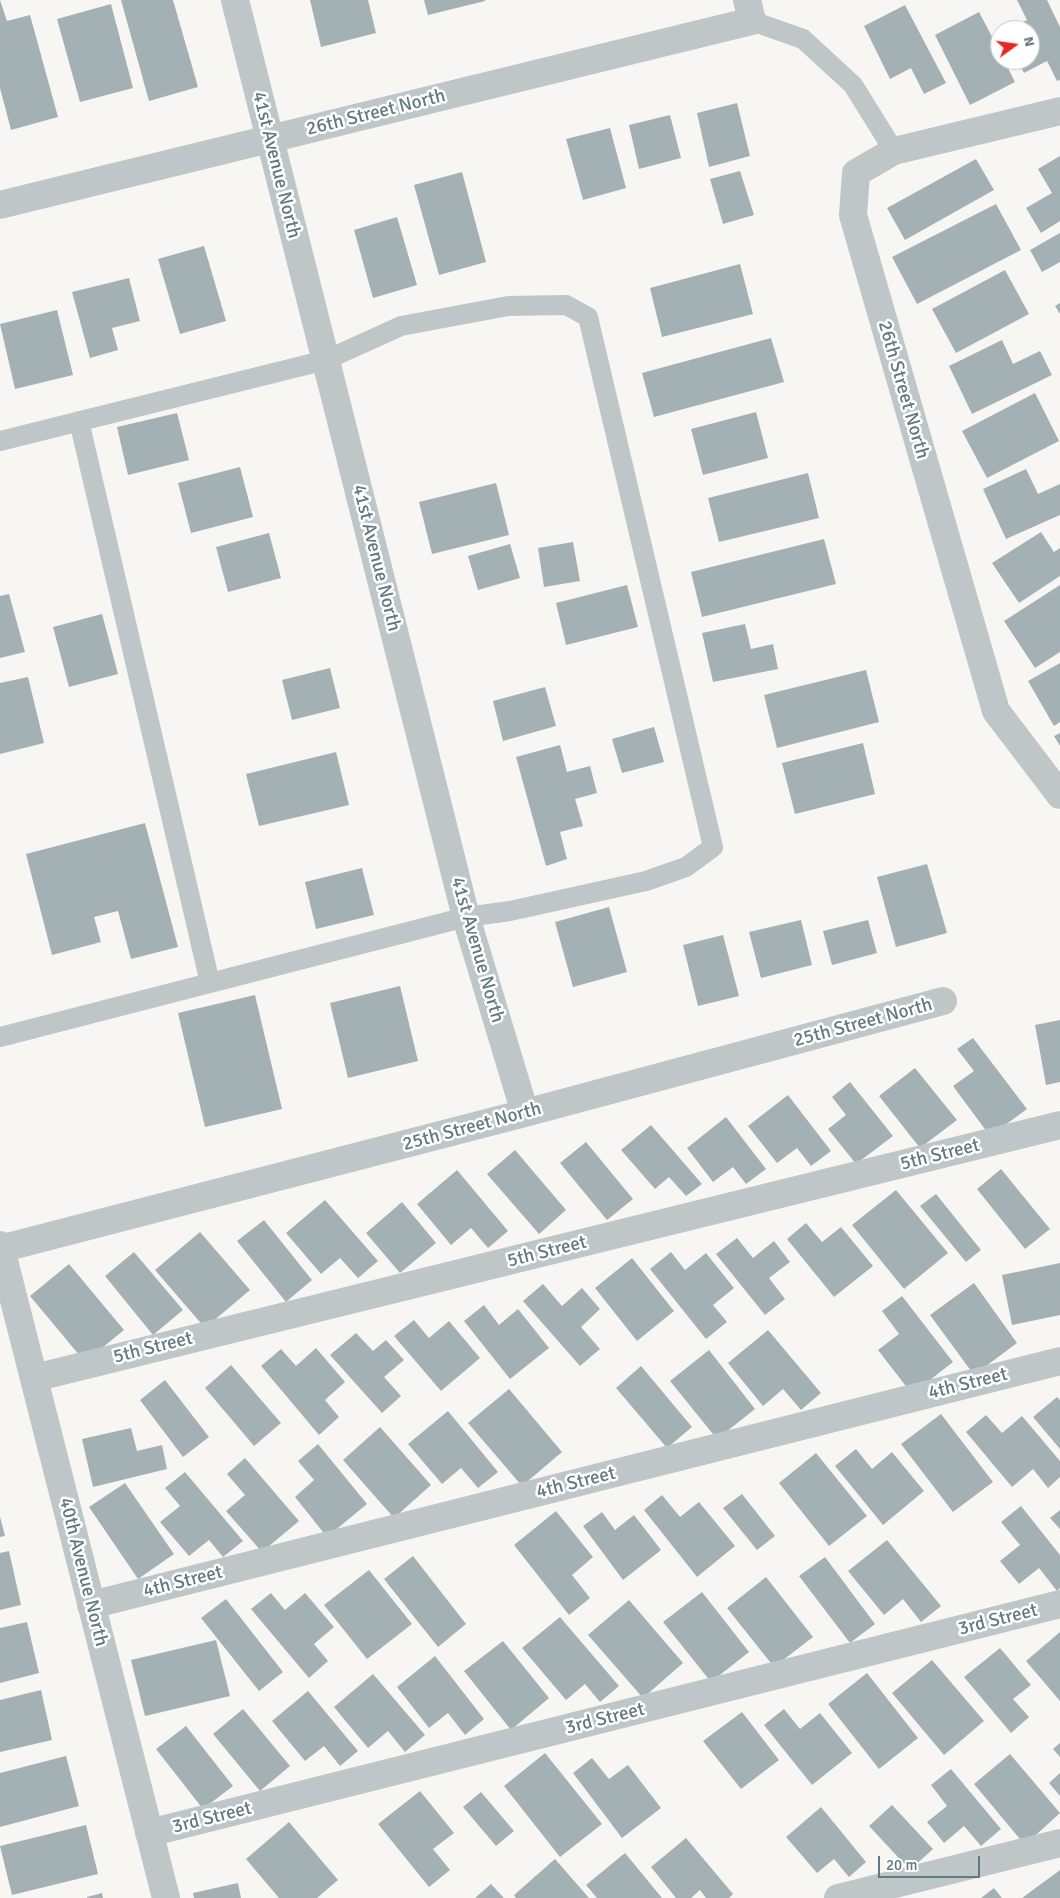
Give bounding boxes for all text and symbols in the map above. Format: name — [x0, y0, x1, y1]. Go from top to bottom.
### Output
north arrow — [990, 20, 1040, 70]
text: N — [1020, 35, 1038, 48]
street label: 26th Street North — [304, 85, 448, 141]
street label: 41st Avenue North — [247, 89, 305, 241]
street label: 26th Street North — [872, 318, 934, 462]
street label: 41st Avenue North — [347, 482, 405, 634]
street label: 41st Avenue North — [445, 875, 509, 1025]
street label: 25th Street North — [791, 994, 935, 1052]
street label: 25th Street North — [400, 1098, 544, 1156]
street label: 5th Street — [898, 1134, 982, 1176]
street label: 5th Street — [505, 1231, 589, 1273]
street label: 5th Street — [111, 1327, 195, 1369]
street label: 4th Street — [926, 1363, 1010, 1405]
street label: 4th Street — [534, 1462, 618, 1504]
street label: 40th Avenue North — [53, 1495, 113, 1649]
street label: 4th Street — [141, 1561, 225, 1603]
street label: 3rd Street — [956, 1599, 1040, 1641]
street label: 3rd Street — [563, 1698, 647, 1740]
street label: 3rd Street — [170, 1797, 254, 1839]
scale bar — [880, 1846, 982, 1878]
text: 20 m — [886, 1856, 917, 1874]

